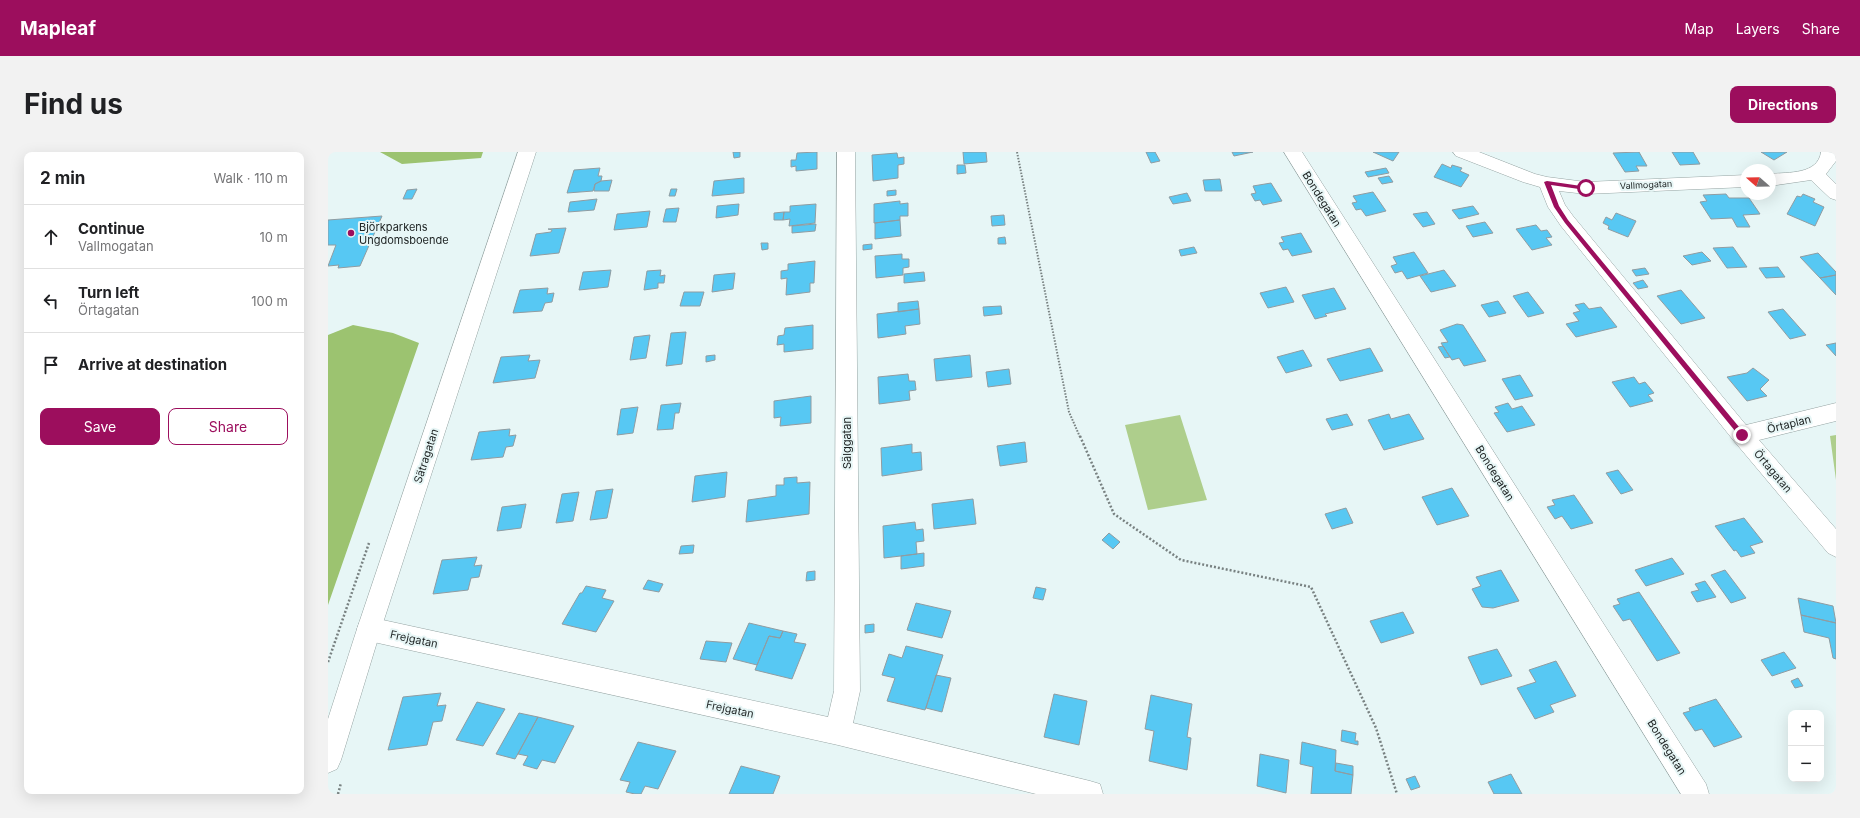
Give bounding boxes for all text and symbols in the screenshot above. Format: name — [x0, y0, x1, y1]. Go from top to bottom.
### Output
text: Mapleaf — [20, 17, 96, 40]
text: Map — [1685, 20, 1714, 37]
text: Layers — [1736, 20, 1780, 37]
text: Share — [1802, 20, 1840, 37]
button: Directions — [1730, 86, 1836, 123]
text: Find us — [24, 87, 123, 121]
north arrow — [1740, 164, 1776, 200]
text: 2 min — [40, 168, 85, 188]
street label: Bondegatan — [1299, 169, 1345, 229]
text: Walk · 110 m — [213, 170, 288, 186]
street label: Vallmogatan — [1620, 178, 1672, 191]
route start — [1577, 179, 1595, 197]
text: Continue — [78, 219, 145, 238]
place label: Björkparkens Ungdomsboende — [359, 220, 449, 247]
icon: ahead — [40, 226, 62, 248]
marker: Björkparkens Ungdomsboende — [346, 228, 356, 238]
text: 10 m — [259, 229, 288, 245]
text: Vallmogatan — [78, 238, 154, 254]
text: Turn left — [78, 283, 139, 302]
icon: left — [40, 290, 62, 312]
text: 100 m — [251, 293, 288, 309]
text: Örtagatan — [78, 302, 139, 318]
icon: arrive — [40, 354, 62, 376]
text: Arrive at destination — [78, 355, 227, 374]
button: Save — [40, 408, 160, 445]
button: Share — [168, 408, 288, 445]
street label: Örtaplan — [1766, 412, 1812, 436]
street label: Sälggatan — [840, 417, 854, 469]
route end — [1733, 426, 1751, 444]
street label: Sätragatan — [411, 427, 441, 485]
street label: Bondegatan — [1472, 443, 1518, 503]
street label: Örtagatan — [1751, 447, 1795, 495]
street label: Frejgatan — [389, 627, 439, 651]
street label: Frejgatan — [705, 697, 755, 721]
map controls — [1788, 710, 1824, 782]
button: + — [1788, 710, 1824, 746]
street label: Bondegatan — [1644, 717, 1690, 777]
button: − — [1788, 746, 1824, 782]

